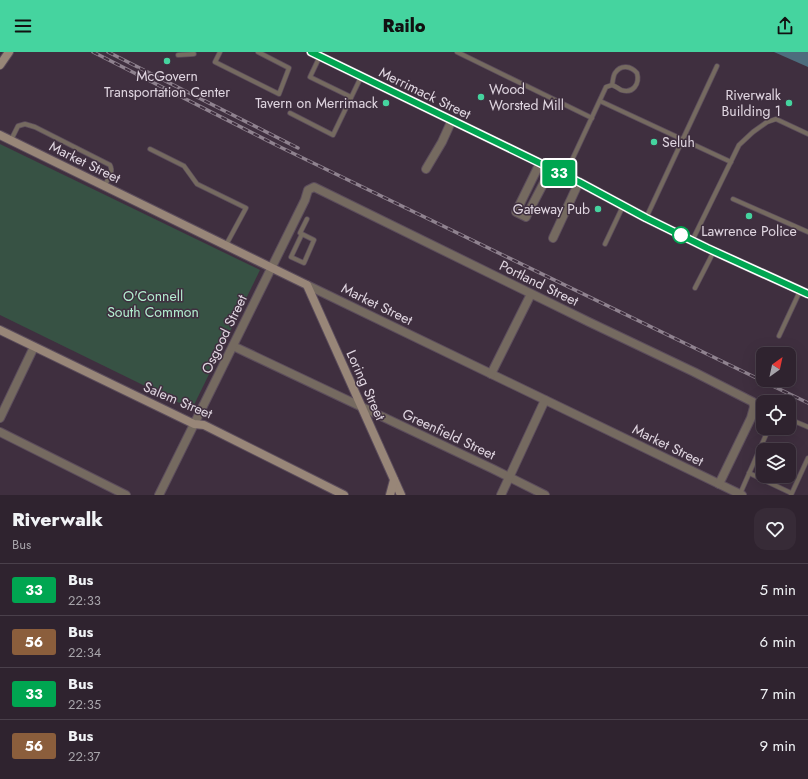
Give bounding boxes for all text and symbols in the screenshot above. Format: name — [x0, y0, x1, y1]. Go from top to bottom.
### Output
text: Railo — [382, 13, 426, 39]
icon: menu — [12, 15, 34, 37]
icon: share — [774, 15, 796, 37]
marker: McGovern Transportation Center — [162, 56, 172, 66]
street label: Merrimack Street — [376, 62, 475, 124]
place label: McGovern Transportation Center — [104, 66, 230, 102]
place label: Wood Worsted Mill — [489, 79, 564, 115]
place label: Riverwalk Building 1 — [722, 85, 782, 121]
marker: Wood Worsted Mill — [476, 92, 486, 102]
place label: Tavern on Merrimack — [255, 93, 379, 113]
marker: Tavern on Merrimack — [381, 98, 391, 108]
marker: Riverwalk Building 1 — [784, 98, 794, 108]
place label: Seluh — [662, 132, 695, 152]
street label: Market Street — [46, 136, 125, 188]
marker: Seluh — [649, 137, 659, 147]
line badge: 33 — [541, 160, 577, 186]
text: 33 — [550, 163, 568, 183]
place label: Gateway Pub — [513, 199, 590, 219]
marker: Gateway Pub — [593, 204, 603, 214]
marker: Lawrence Police — [744, 211, 754, 221]
place label: Lawrence Police — [701, 221, 797, 241]
unlabelled marker — [672, 226, 690, 244]
street label: Portland Street — [496, 255, 583, 311]
street label: Market Street — [338, 278, 417, 330]
park label: O'Connell South Common — [107, 286, 199, 322]
street label: Osgood Street — [196, 291, 252, 377]
street label: Loring Street — [342, 347, 391, 424]
north arrow — [756, 347, 796, 387]
map controls — [756, 347, 796, 483]
street label: Salem Street — [140, 376, 216, 424]
button: locate — [756, 395, 796, 435]
street label: Greenfield Street — [399, 404, 500, 465]
street label: Market Street — [629, 419, 708, 471]
button: layers — [756, 443, 796, 483]
text: Riverwalk — [12, 506, 103, 533]
button: heart — [754, 508, 796, 550]
text: Bus — [12, 535, 31, 554]
text: Bus — [68, 569, 93, 591]
text: 5 min — [760, 579, 796, 601]
text: 33 — [25, 580, 43, 600]
text: 22:33 — [68, 591, 101, 610]
text: Bus — [68, 621, 93, 643]
text: 6 min — [759, 631, 796, 653]
text: 56 — [25, 632, 43, 652]
text: 22:34 — [68, 643, 101, 662]
text: Bus — [68, 673, 93, 695]
text: 7 min — [760, 683, 796, 705]
text: 33 — [25, 684, 43, 704]
text: 22:35 — [68, 695, 101, 714]
text: Bus — [68, 725, 93, 747]
text: 9 min — [759, 735, 796, 757]
text: 56 — [25, 736, 43, 756]
text: 22:37 — [68, 747, 100, 766]

